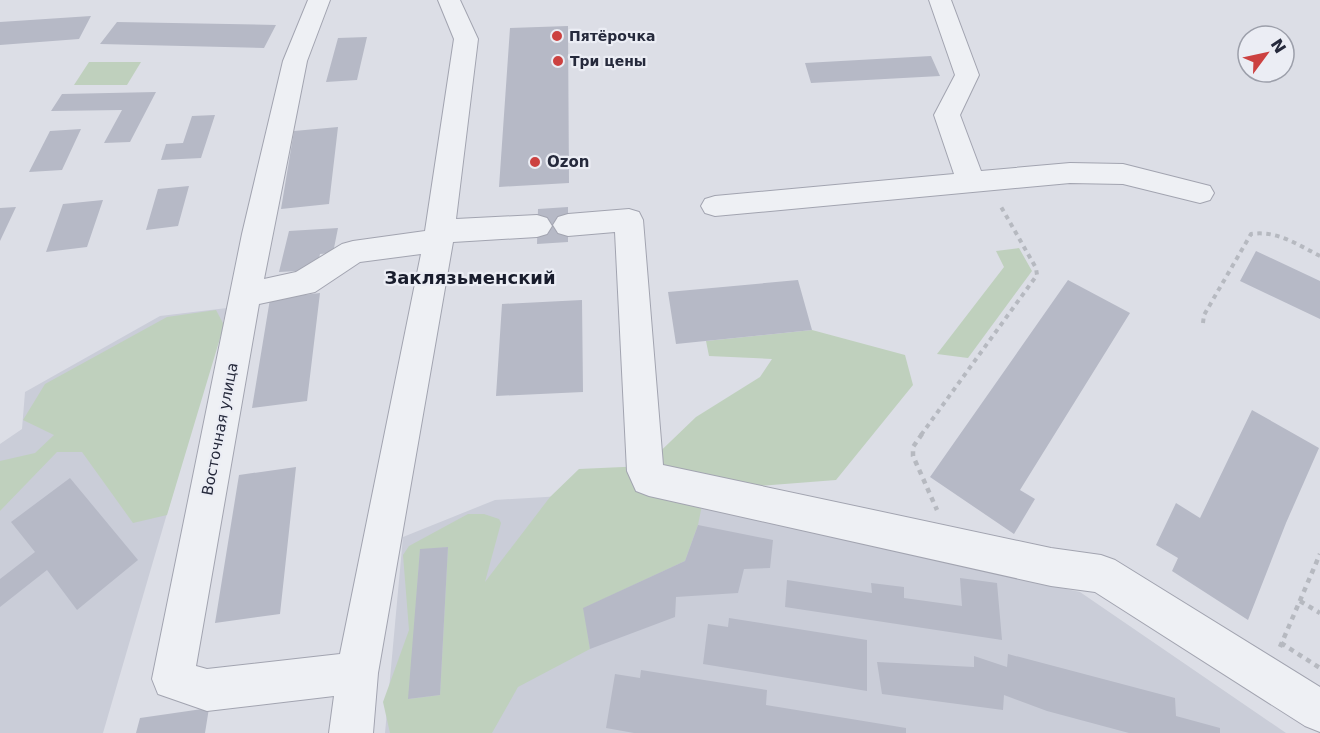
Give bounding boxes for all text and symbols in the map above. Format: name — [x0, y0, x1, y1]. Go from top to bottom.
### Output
north arrow — [1236, 24, 1296, 84]
place label: Пятёрочка — [569, 28, 656, 44]
marker: Пятёрочка — [550, 29, 564, 43]
text: N — [1267, 35, 1290, 57]
place label: Три цены — [570, 53, 646, 69]
marker: Три цены — [551, 54, 565, 68]
place label: Ozon — [547, 153, 589, 171]
marker: Ozon — [528, 155, 542, 169]
district label: Заклязьменский — [384, 267, 556, 288]
street label: Восточная улица — [198, 361, 242, 497]

